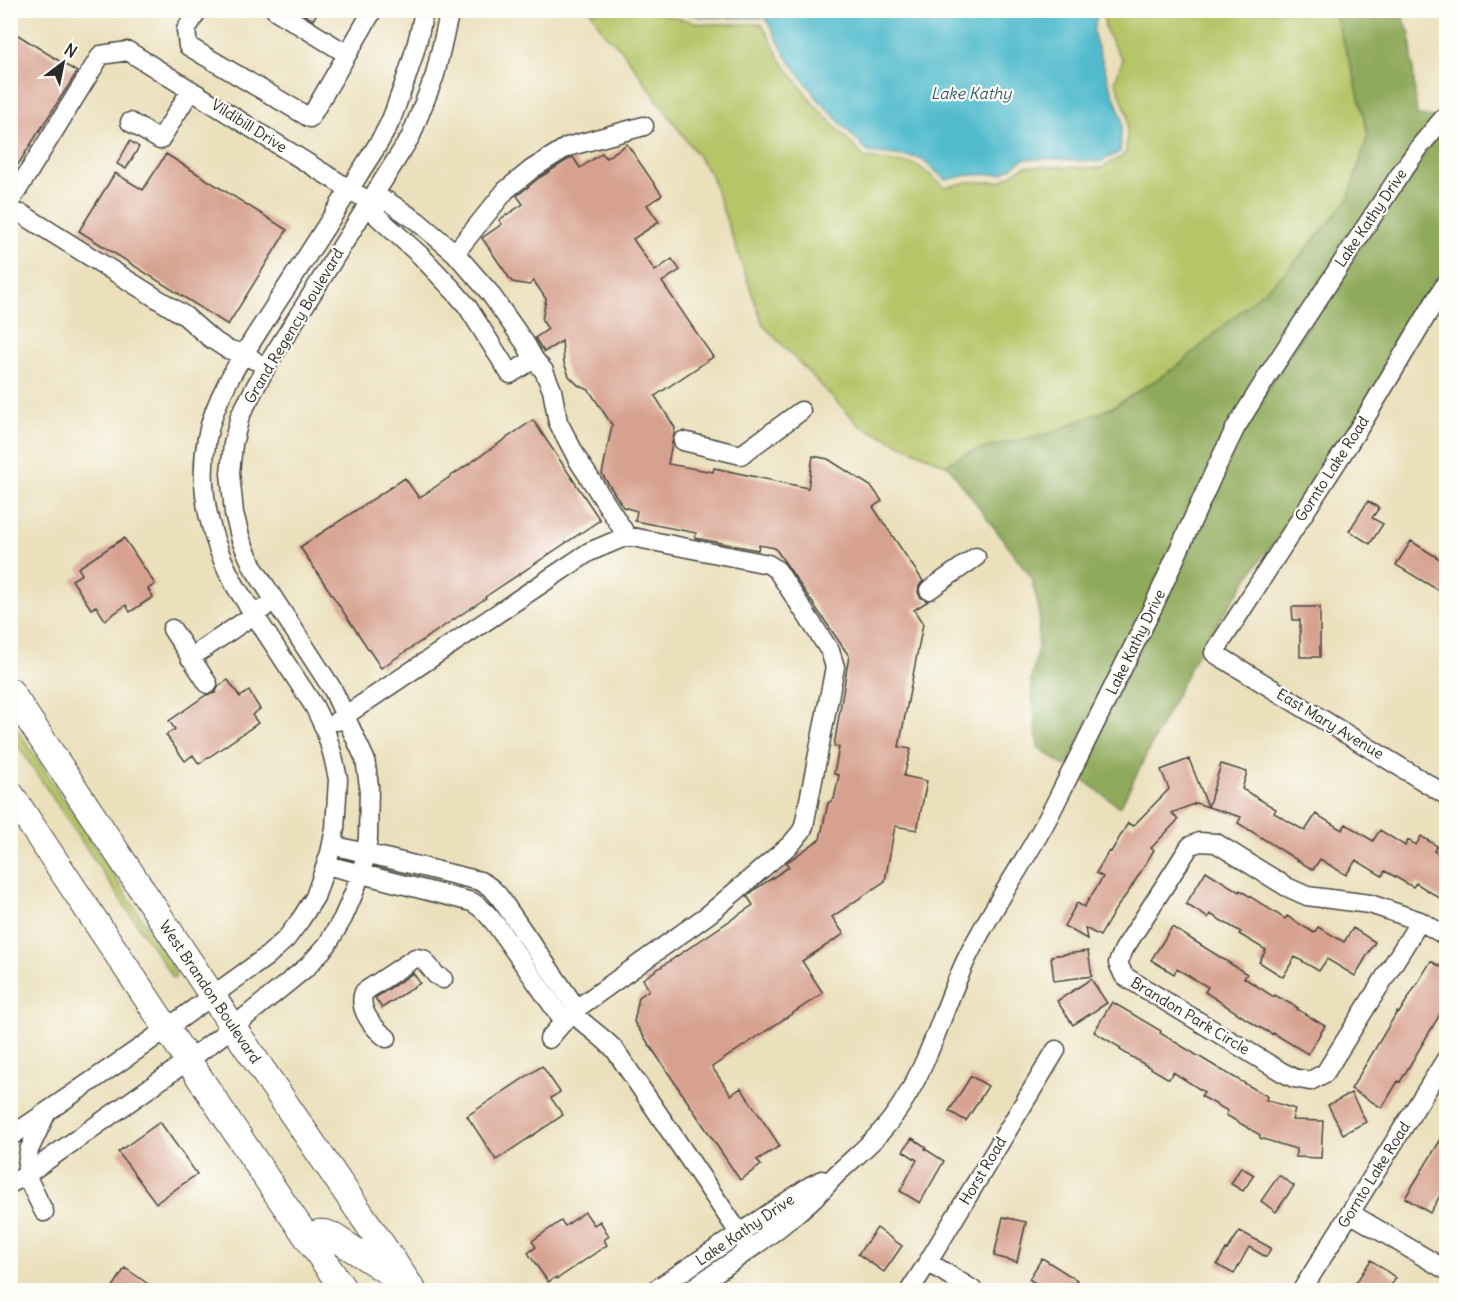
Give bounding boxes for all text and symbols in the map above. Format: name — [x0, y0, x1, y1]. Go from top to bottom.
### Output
north arrow — [33, 33, 93, 93]
text: N — [61, 39, 81, 62]
water label: Lake Kathy — [931, 83, 1013, 103]
street label: Vildibill Drive — [208, 95, 291, 156]
street label: Lake Kathy Drive — [1331, 165, 1411, 271]
street label: Grand Regency Boulevard — [240, 245, 348, 407]
street label: Gornto Lake Road — [1290, 412, 1373, 525]
street label: Lake Kathy Drive — [1102, 586, 1169, 698]
street label: East Mary Avenue — [1273, 684, 1387, 763]
street label: West Brandon Boulevard — [156, 917, 265, 1067]
street label: Brandon Park Circle — [1127, 973, 1253, 1059]
street label: Gornto Lake Road — [1333, 1118, 1414, 1231]
street label: Horst Road — [955, 1133, 1010, 1208]
street label: Lake Kathy Drive — [692, 1190, 798, 1270]

